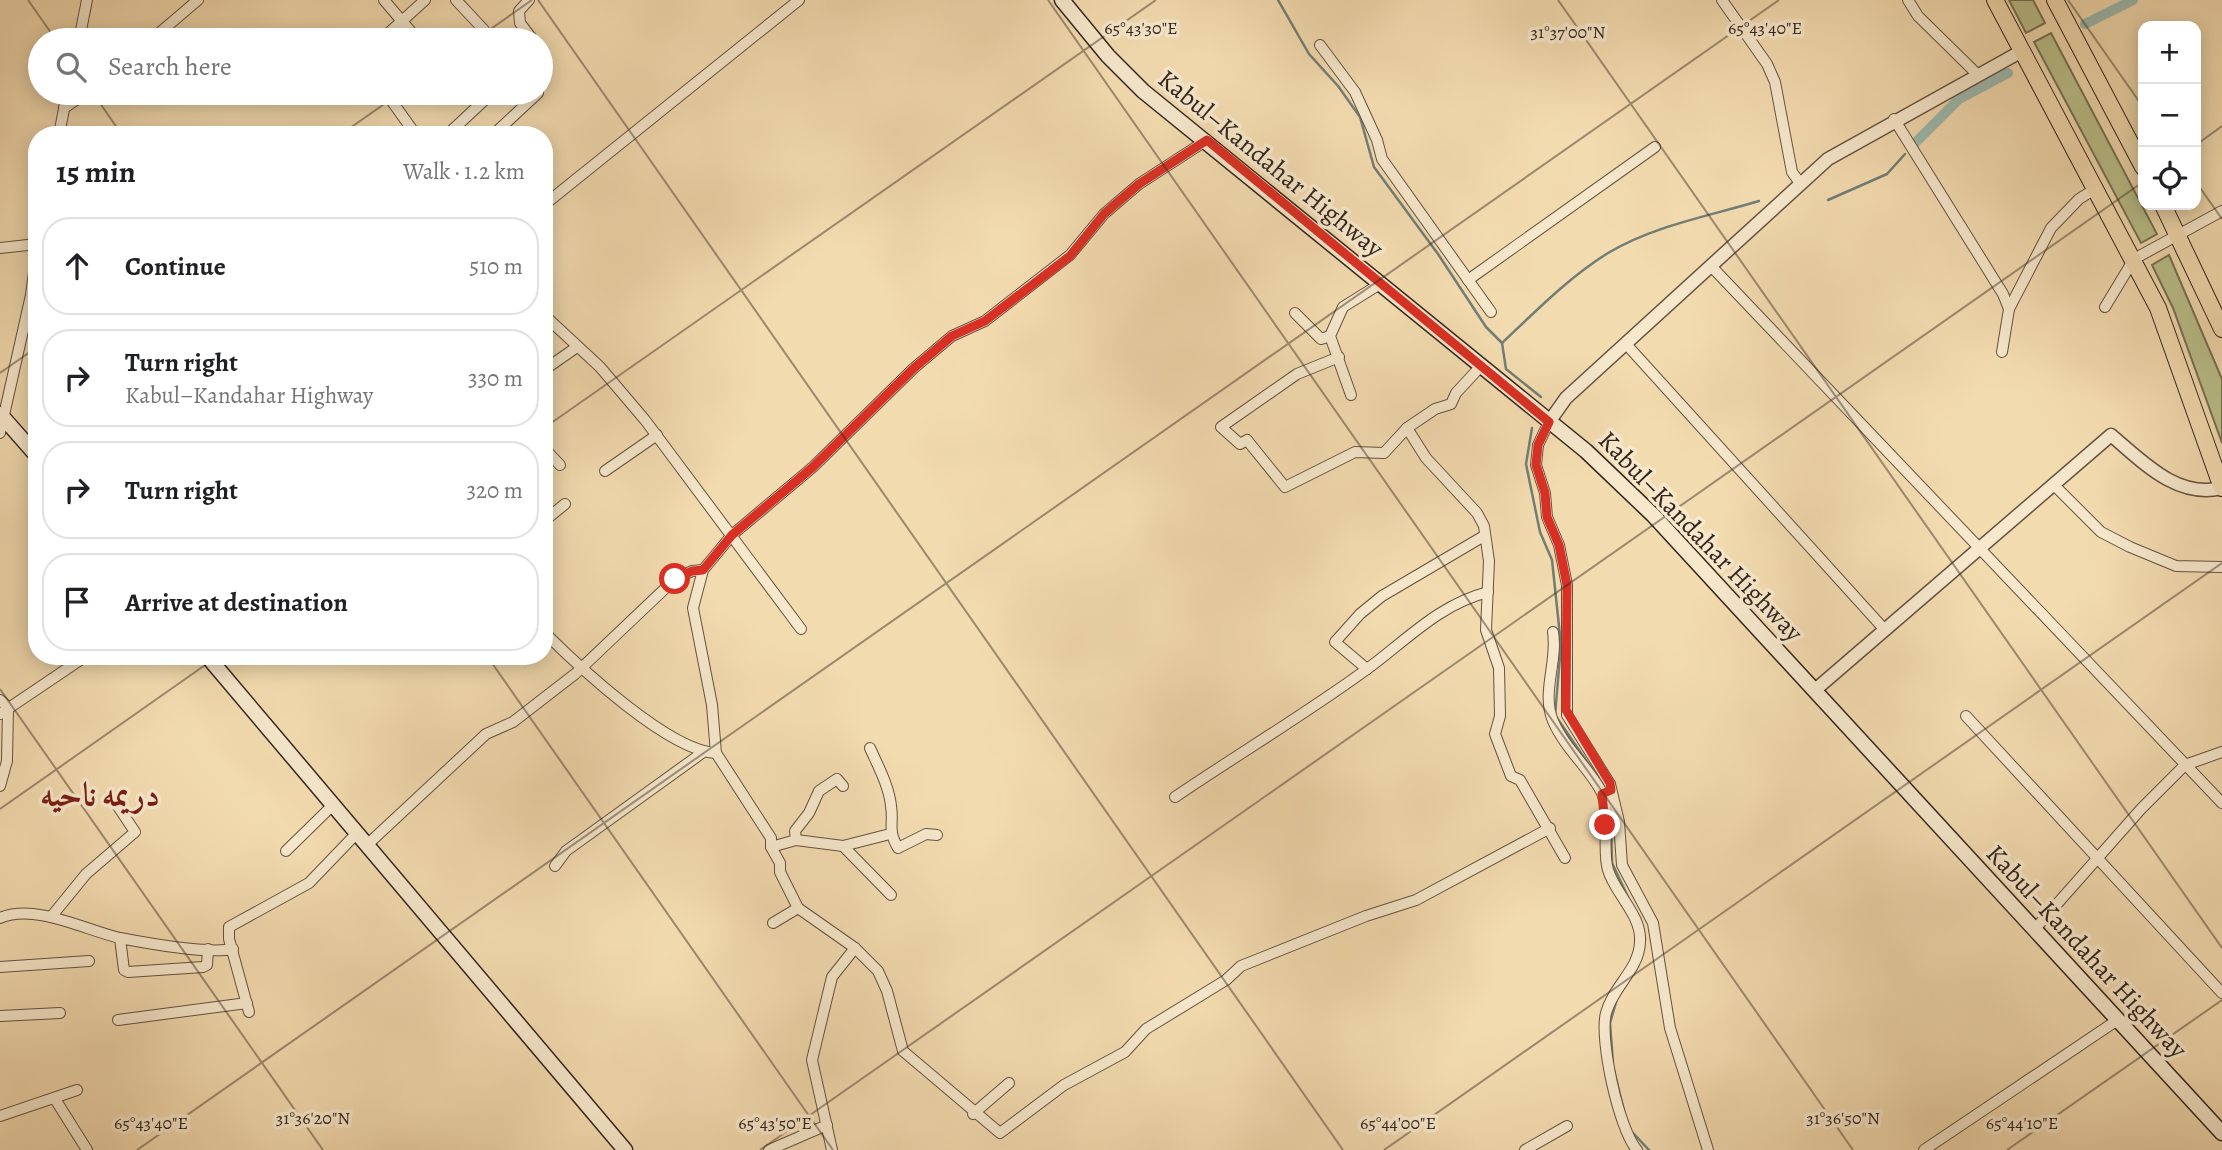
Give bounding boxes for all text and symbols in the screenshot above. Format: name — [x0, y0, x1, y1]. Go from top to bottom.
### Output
text: 65°43'30"E — [1104, 16, 1178, 40]
text: 65°43'40"E — [1728, 16, 1802, 40]
text: 31°37'00"N — [1531, 20, 1605, 44]
map controls — [2138, 21, 2201, 210]
button: + — [2138, 21, 2201, 84]
search box — [28, 28, 553, 105]
icon: search — [52, 48, 90, 86]
text: Search here — [108, 49, 232, 84]
street label: Kabul–Kandahar Highway — [1151, 61, 1391, 266]
button: − — [2138, 84, 2201, 147]
button: locate — [2138, 147, 2201, 210]
text: 15 min — [56, 152, 136, 192]
text: Walk · 1.2 km — [403, 156, 525, 187]
icon: ahead — [58, 247, 96, 285]
text: Continue — [125, 249, 226, 284]
text: 510 m — [469, 251, 523, 282]
text: Turn right — [125, 345, 238, 380]
icon: right — [58, 359, 96, 397]
text: 330 m — [468, 363, 523, 394]
text: Kabul–Kandahar Highway — [125, 380, 373, 411]
street label: Kabul–Kandahar Highway — [1591, 423, 1811, 650]
icon: right — [58, 471, 96, 509]
text: Turn right — [125, 473, 238, 508]
text: 320 m — [467, 475, 523, 506]
route start — [659, 563, 690, 594]
icon: arrive — [58, 583, 96, 621]
text: Arrive at destination — [125, 585, 348, 620]
district label: دریمه ناحیه — [40, 772, 160, 817]
route end — [1589, 809, 1620, 840]
street label: Kabul–Kandahar Highway — [1978, 837, 2195, 1066]
text: 31°36'20"N — [276, 1106, 350, 1130]
text: 31°36'50"N — [1806, 1106, 1880, 1130]
text: 65°43'40"E — [114, 1111, 188, 1135]
text: 65°43'50"E — [738, 1111, 812, 1135]
text: 65°44'00"E — [1360, 1111, 1436, 1135]
text: 65°44'10"E — [1986, 1111, 2058, 1135]

